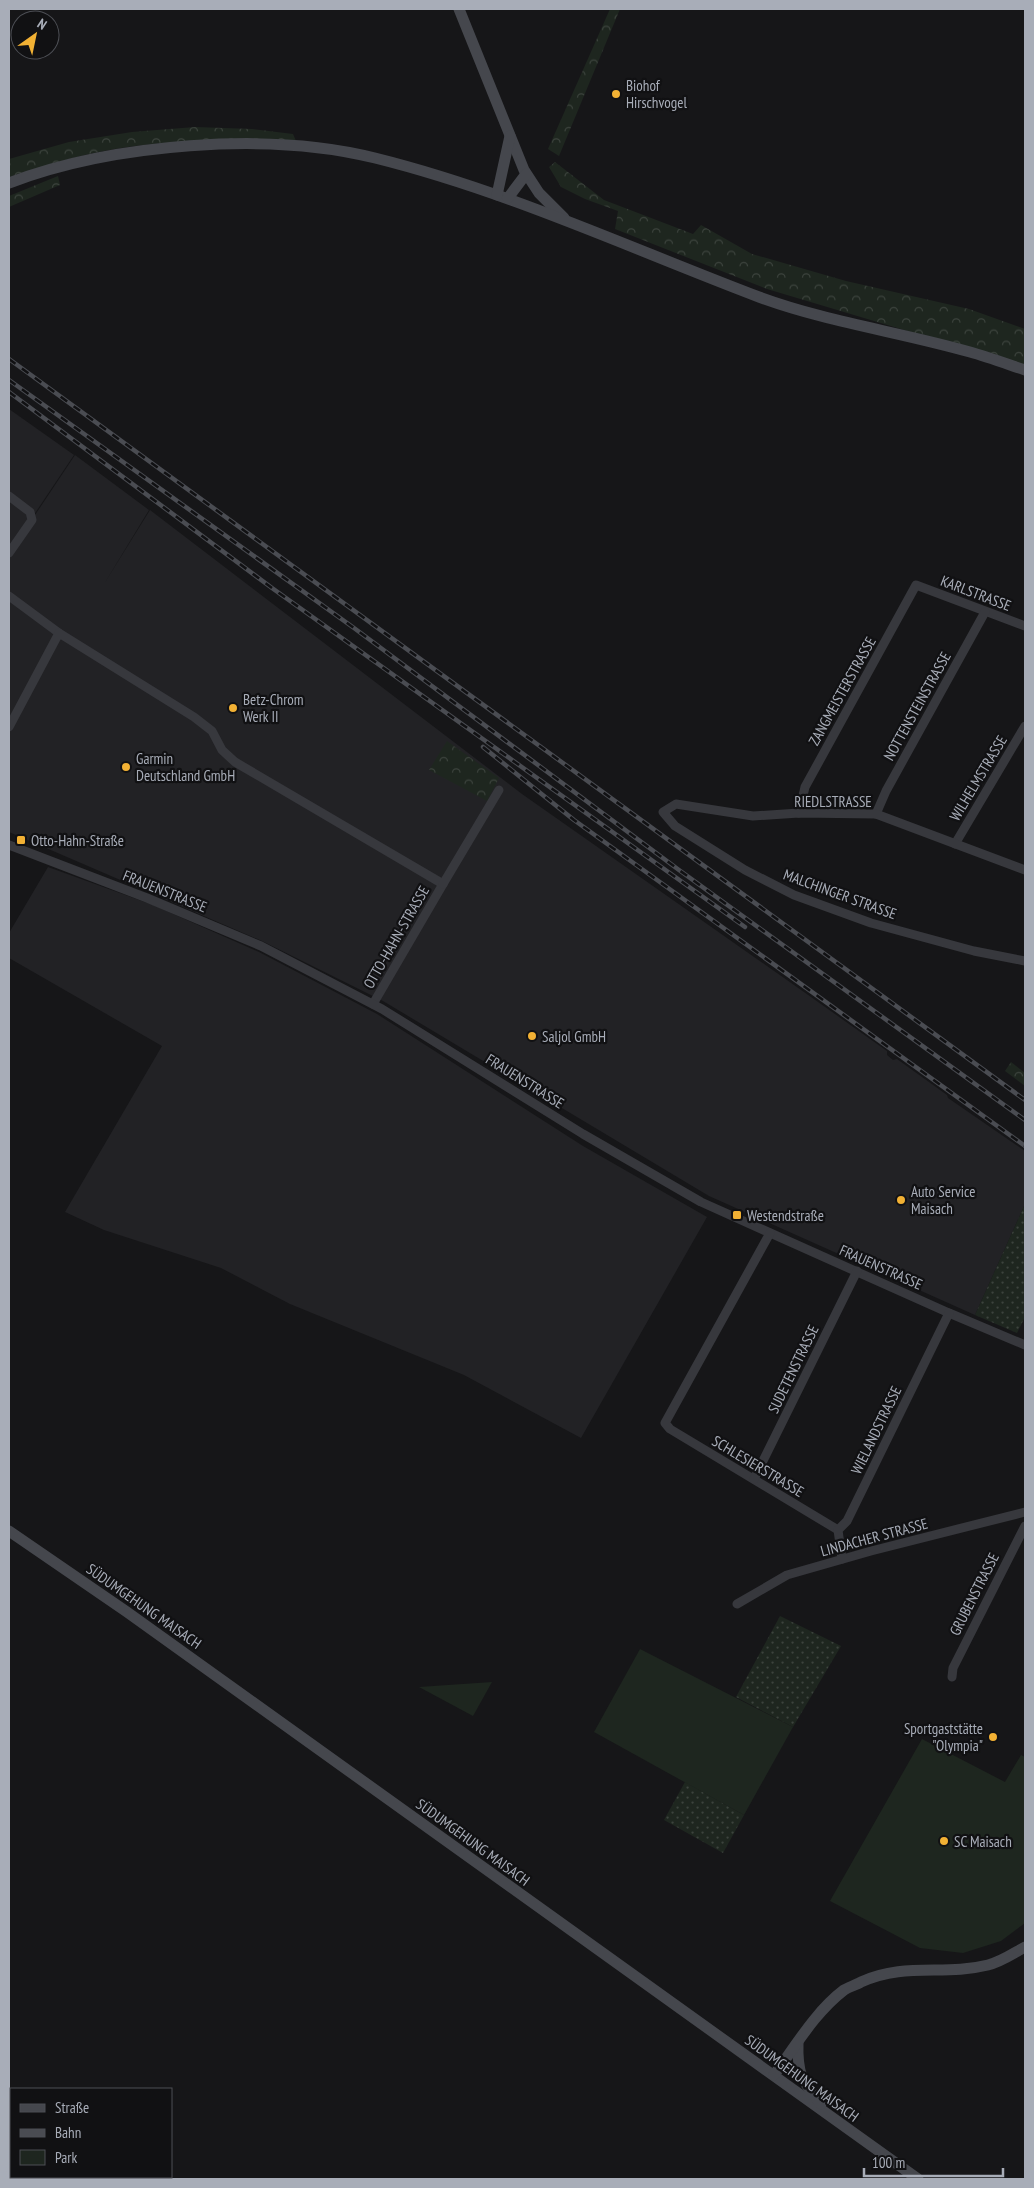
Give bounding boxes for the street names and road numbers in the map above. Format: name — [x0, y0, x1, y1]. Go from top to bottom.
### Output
street label: KARLSTRASSE — [938, 571, 1014, 615]
street label: ZANGMEISTERSTRASSE — [804, 633, 880, 749]
street label: NOTTENSTEINSTRASSE — [879, 648, 955, 764]
street label: WILHELMSTRASSE — [945, 732, 1011, 824]
street label: RIEDLSTRASSE — [794, 792, 872, 811]
street label: MALCHINGER STRASSE — [781, 865, 899, 923]
street label: FRAUENSTRASSE — [120, 866, 210, 916]
street label: OTTO-HAHN-STRASSE — [359, 882, 433, 992]
street label: FRAUENSTRASSE — [482, 1049, 568, 1113]
street label: FRAUENSTRASSE — [837, 1240, 925, 1294]
street label: SUDETENSTRASSE — [763, 1322, 823, 1416]
street label: WIELANDSTRASSE — [846, 1383, 906, 1477]
street label: SCHLESIERSTRASSE — [709, 1431, 807, 1501]
street label: LINDACHER STRASSE — [818, 1514, 930, 1560]
street label: GRUBENSTRASSE — [945, 1549, 1003, 1639]
street label: SÜDUMGEHUNG MAISACH — [83, 1559, 205, 1653]
street label: SÜDUMGEHUNG MAISACH — [412, 1794, 534, 1890]
street label: SÜDUMGEHUNG MAISACH — [741, 2030, 863, 2126]

